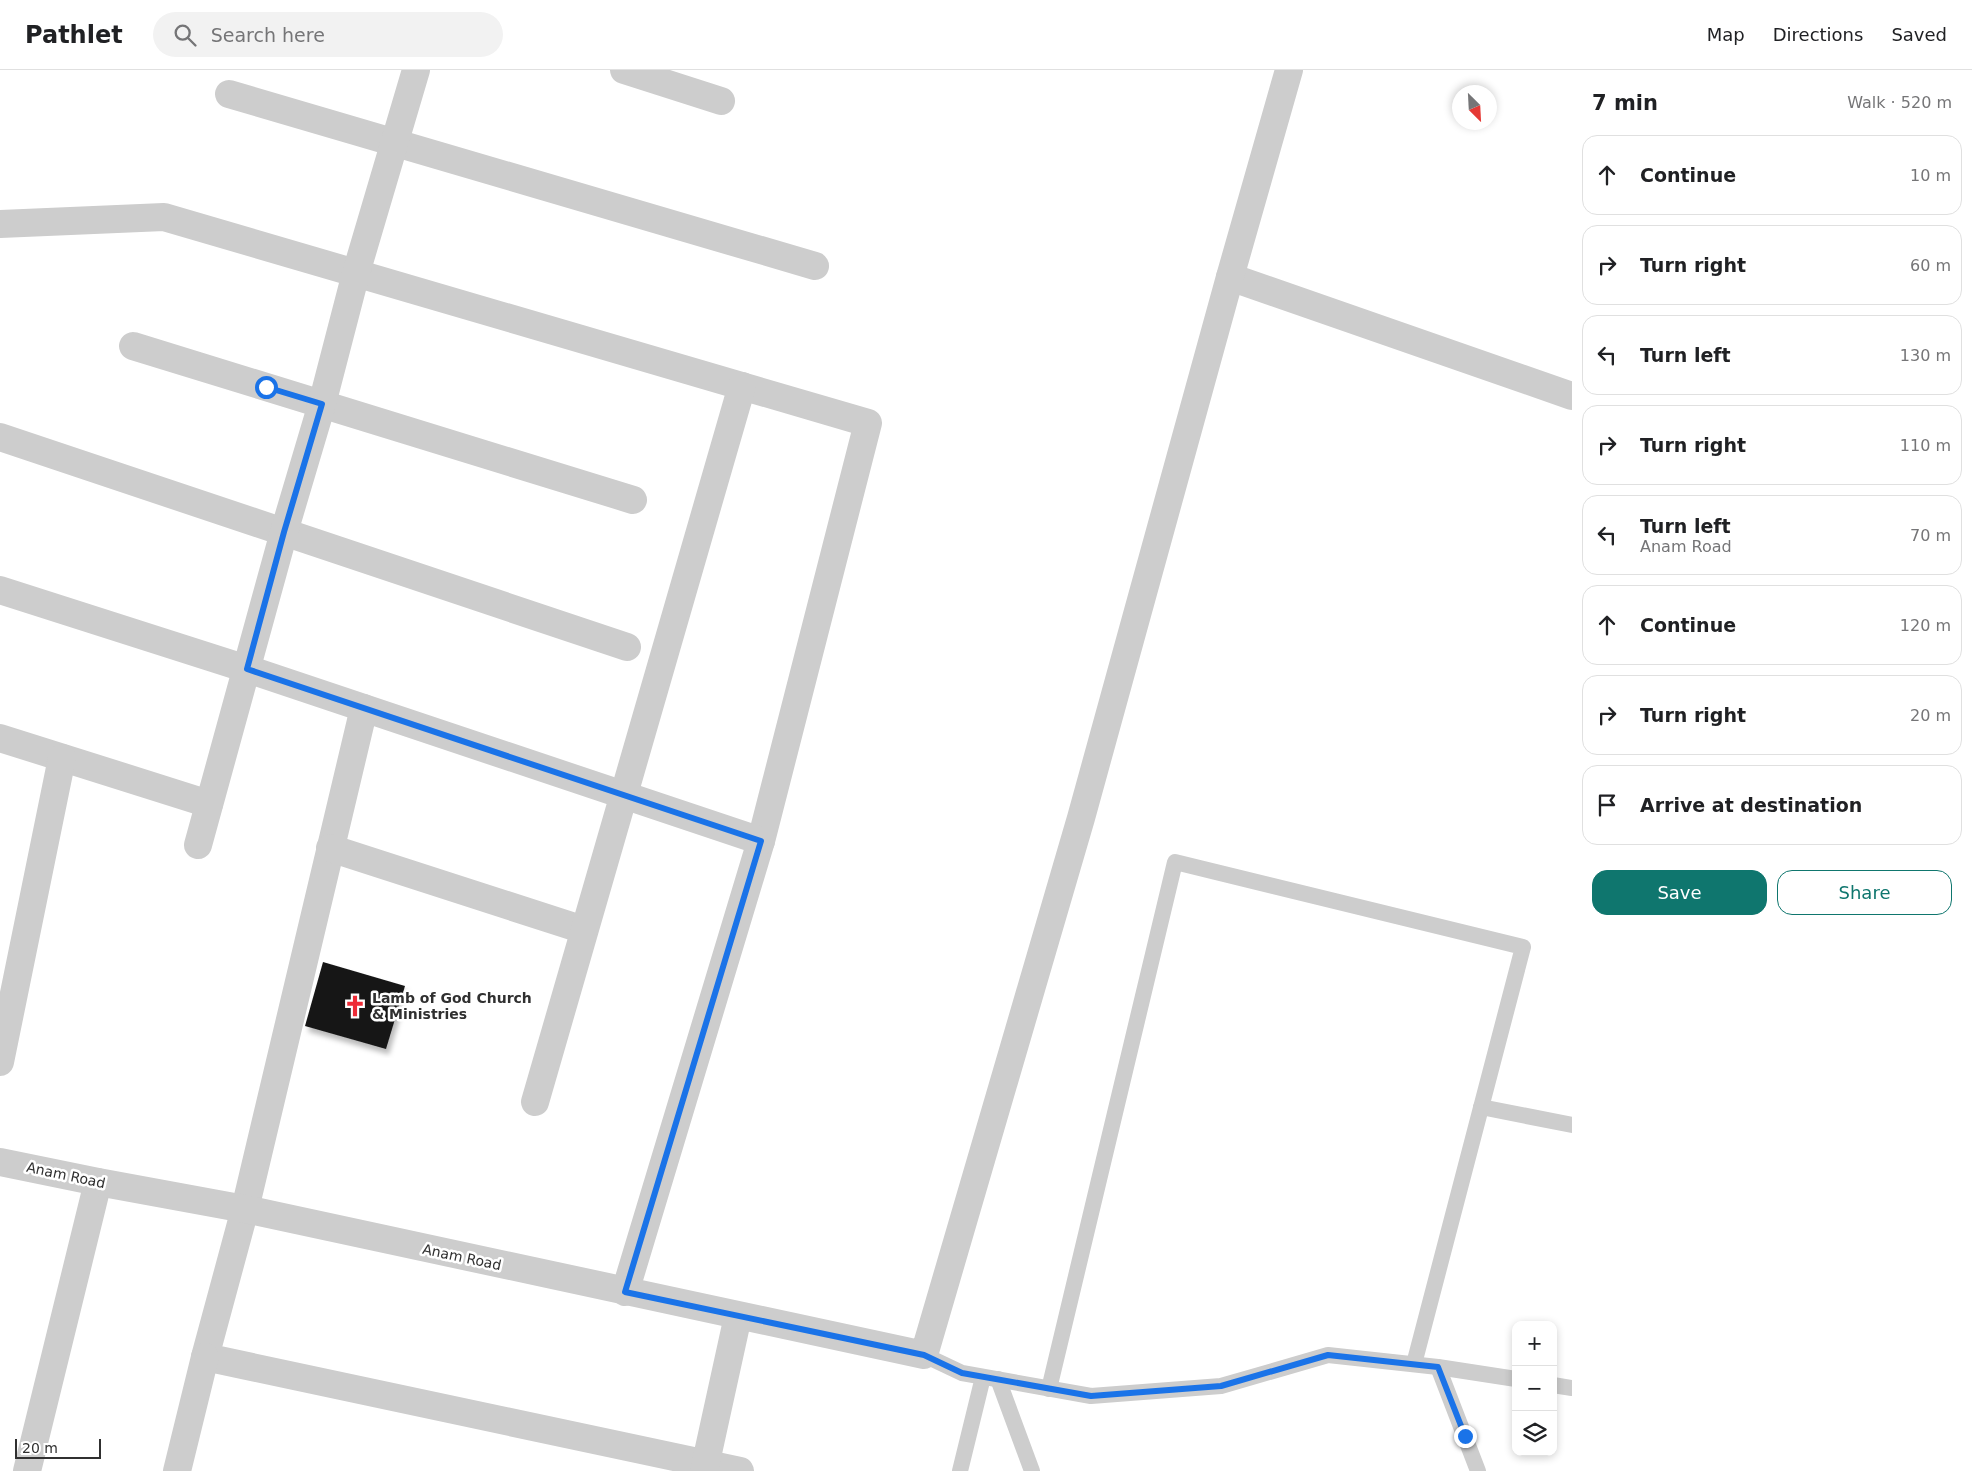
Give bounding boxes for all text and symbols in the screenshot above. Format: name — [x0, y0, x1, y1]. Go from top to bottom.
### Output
search box — [153, 12, 503, 57]
text: Pathlet — [25, 21, 123, 49]
icon: search — [171, 21, 199, 49]
text: Search here — [211, 24, 325, 46]
text: Map — [1707, 24, 1745, 45]
text: Directions — [1773, 24, 1863, 45]
text: Saved — [1891, 24, 1947, 45]
north arrow — [1452, 85, 1497, 130]
text: 7 min — [1592, 91, 1658, 115]
text: Walk · 520 m — [1847, 93, 1952, 112]
icon: ahead — [1593, 161, 1621, 189]
text: Continue — [1640, 164, 1736, 186]
text: 10 m — [1910, 166, 1951, 185]
icon: right — [1593, 251, 1621, 279]
text: Turn right — [1640, 254, 1746, 276]
text: 60 m — [1910, 256, 1951, 275]
icon: left — [1593, 341, 1621, 369]
text: Turn left — [1640, 344, 1731, 366]
text: 130 m — [1900, 346, 1951, 365]
route start — [255, 376, 278, 399]
icon: right — [1593, 431, 1621, 459]
text: Turn right — [1640, 434, 1746, 456]
text: 110 m — [1900, 436, 1951, 455]
text: Turn left — [1640, 515, 1731, 537]
icon: left — [1593, 521, 1621, 549]
text: 70 m — [1910, 526, 1951, 545]
text: Anam Road — [1640, 537, 1732, 556]
icon: ahead — [1593, 611, 1621, 639]
text: Continue — [1640, 614, 1736, 636]
text: 120 m — [1900, 616, 1951, 635]
icon: right — [1593, 701, 1621, 729]
text: Turn right — [1640, 704, 1746, 726]
text: 20 m — [1910, 706, 1951, 725]
icon: arrive — [1593, 791, 1621, 819]
text: Arrive at destination — [1640, 794, 1862, 816]
button: Save — [1592, 870, 1767, 915]
button: Share — [1777, 870, 1952, 915]
place label: Lamb of God Church & Ministries — [372, 990, 532, 1022]
church icon: Lamb of God Church & Ministries — [342, 993, 368, 1019]
street label: Anam Road — [25, 1159, 107, 1191]
street label: Anam Road — [421, 1241, 503, 1273]
map controls — [1512, 1321, 1557, 1456]
button: + — [1512, 1321, 1557, 1366]
button: − — [1512, 1366, 1557, 1411]
button: layers — [1512, 1411, 1557, 1456]
route end — [1454, 1425, 1477, 1448]
scale bar — [15, 1436, 101, 1459]
text: 20 m — [22, 1440, 58, 1456]

